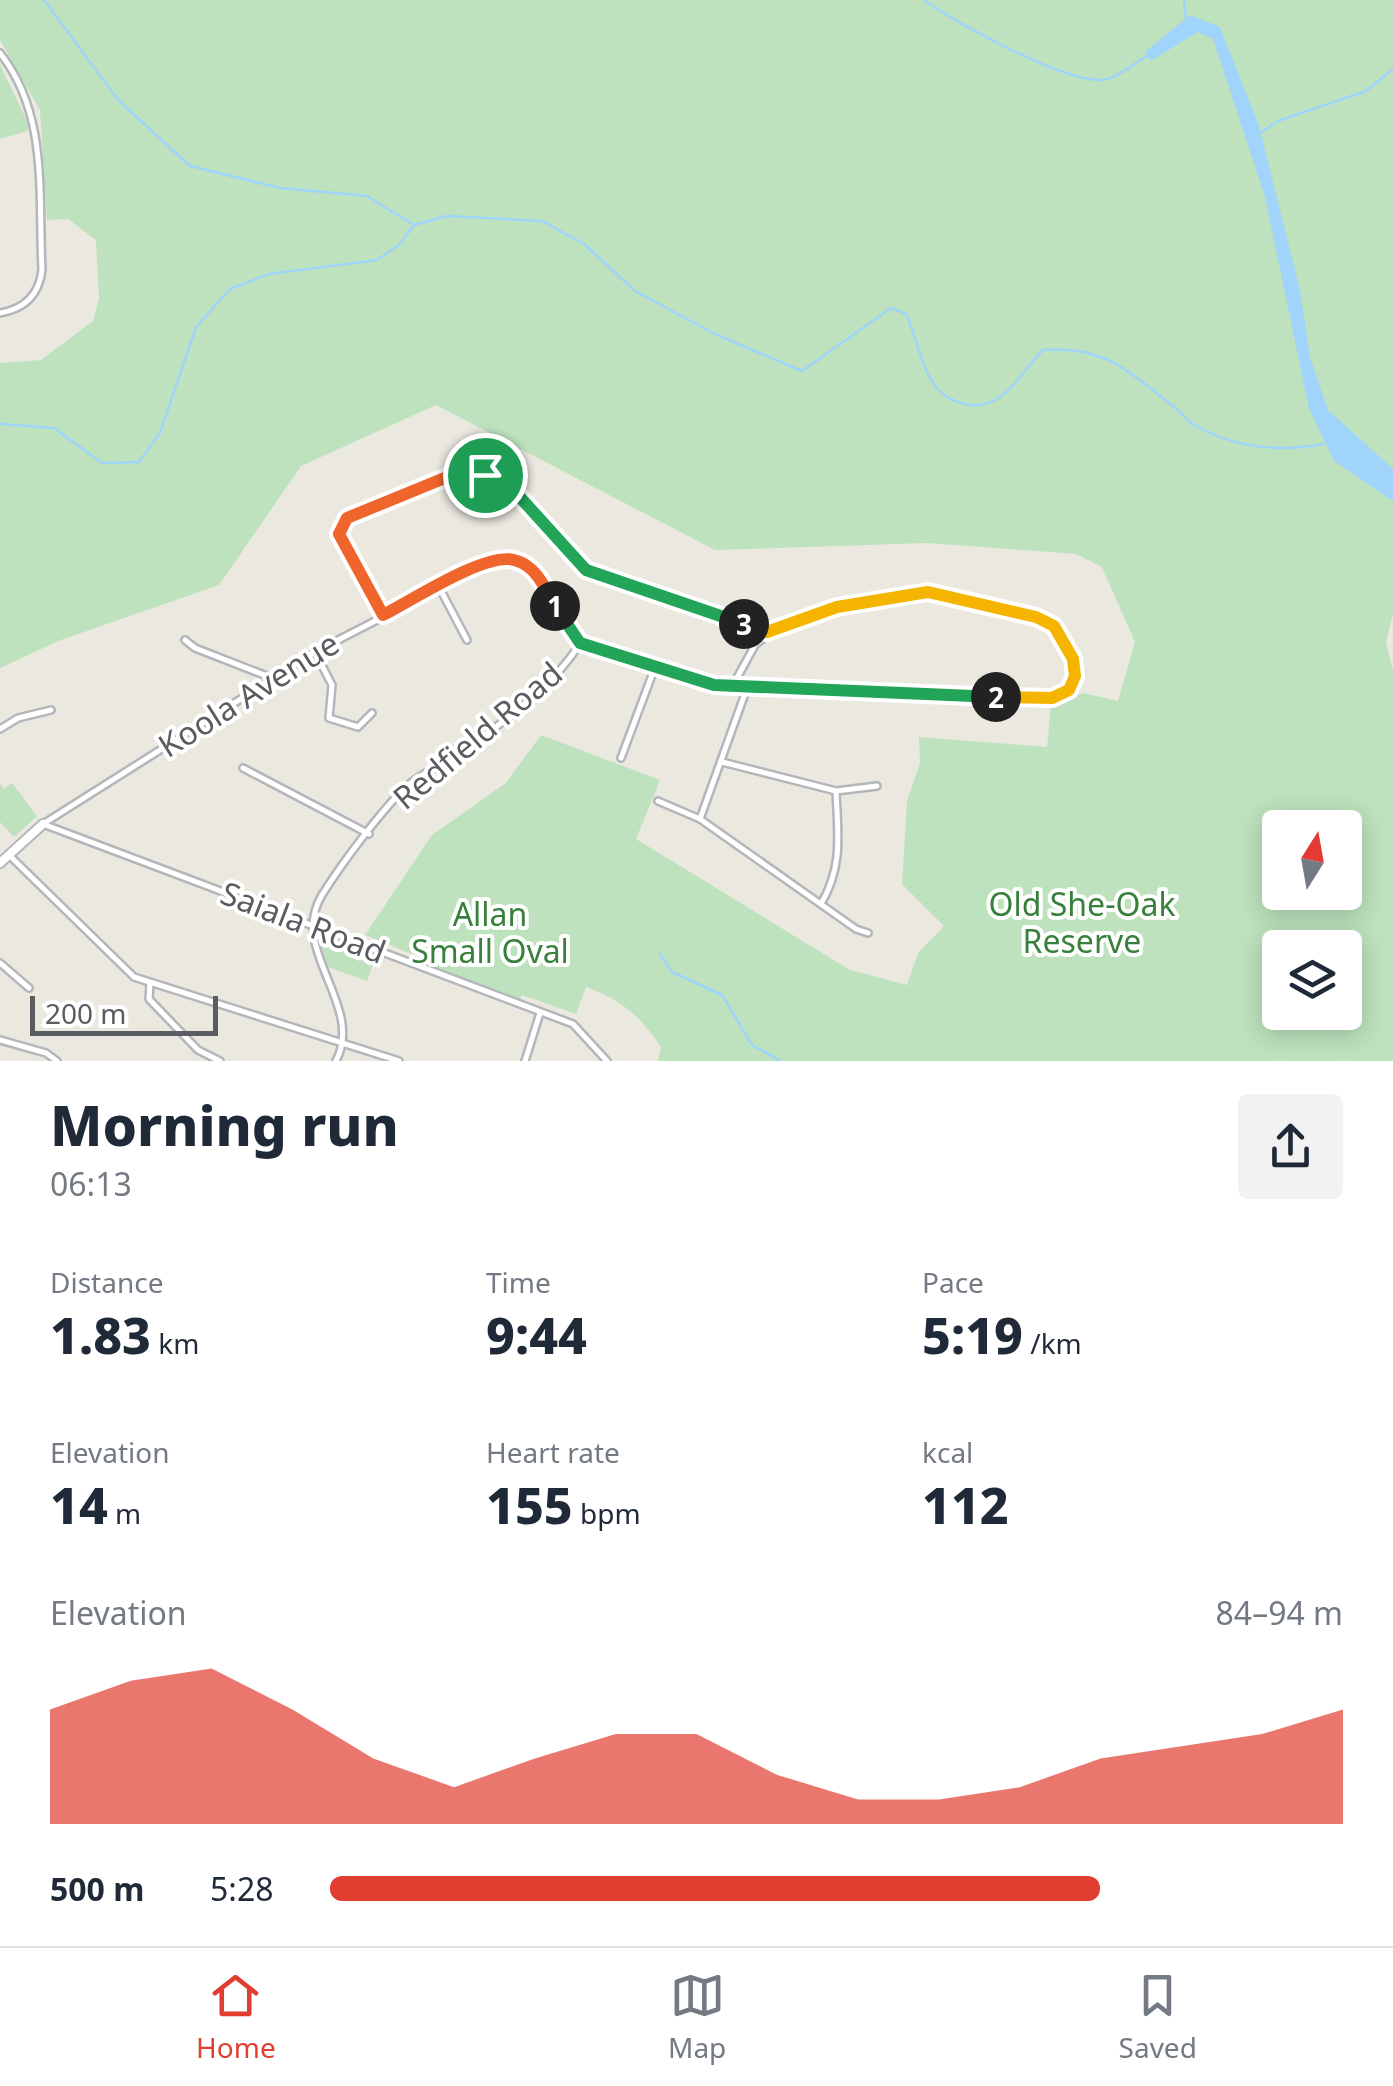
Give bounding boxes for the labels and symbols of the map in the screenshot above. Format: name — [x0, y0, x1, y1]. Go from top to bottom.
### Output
pin — [443, 433, 528, 518]
pin: 1 — [530, 581, 580, 631]
pin: 3 — [719, 599, 769, 649]
street label: Koola Avenue — [150, 621, 347, 766]
street label: Redfield Road — [384, 651, 571, 818]
pin: 2 — [971, 672, 1021, 722]
north arrow — [1262, 810, 1362, 910]
street label: Saiala Road — [215, 871, 392, 973]
park label: Old She-Oak Reserve — [989, 882, 1175, 962]
park label: Allan Small Oval — [411, 892, 569, 972]
scale bar — [30, 991, 218, 1036]

